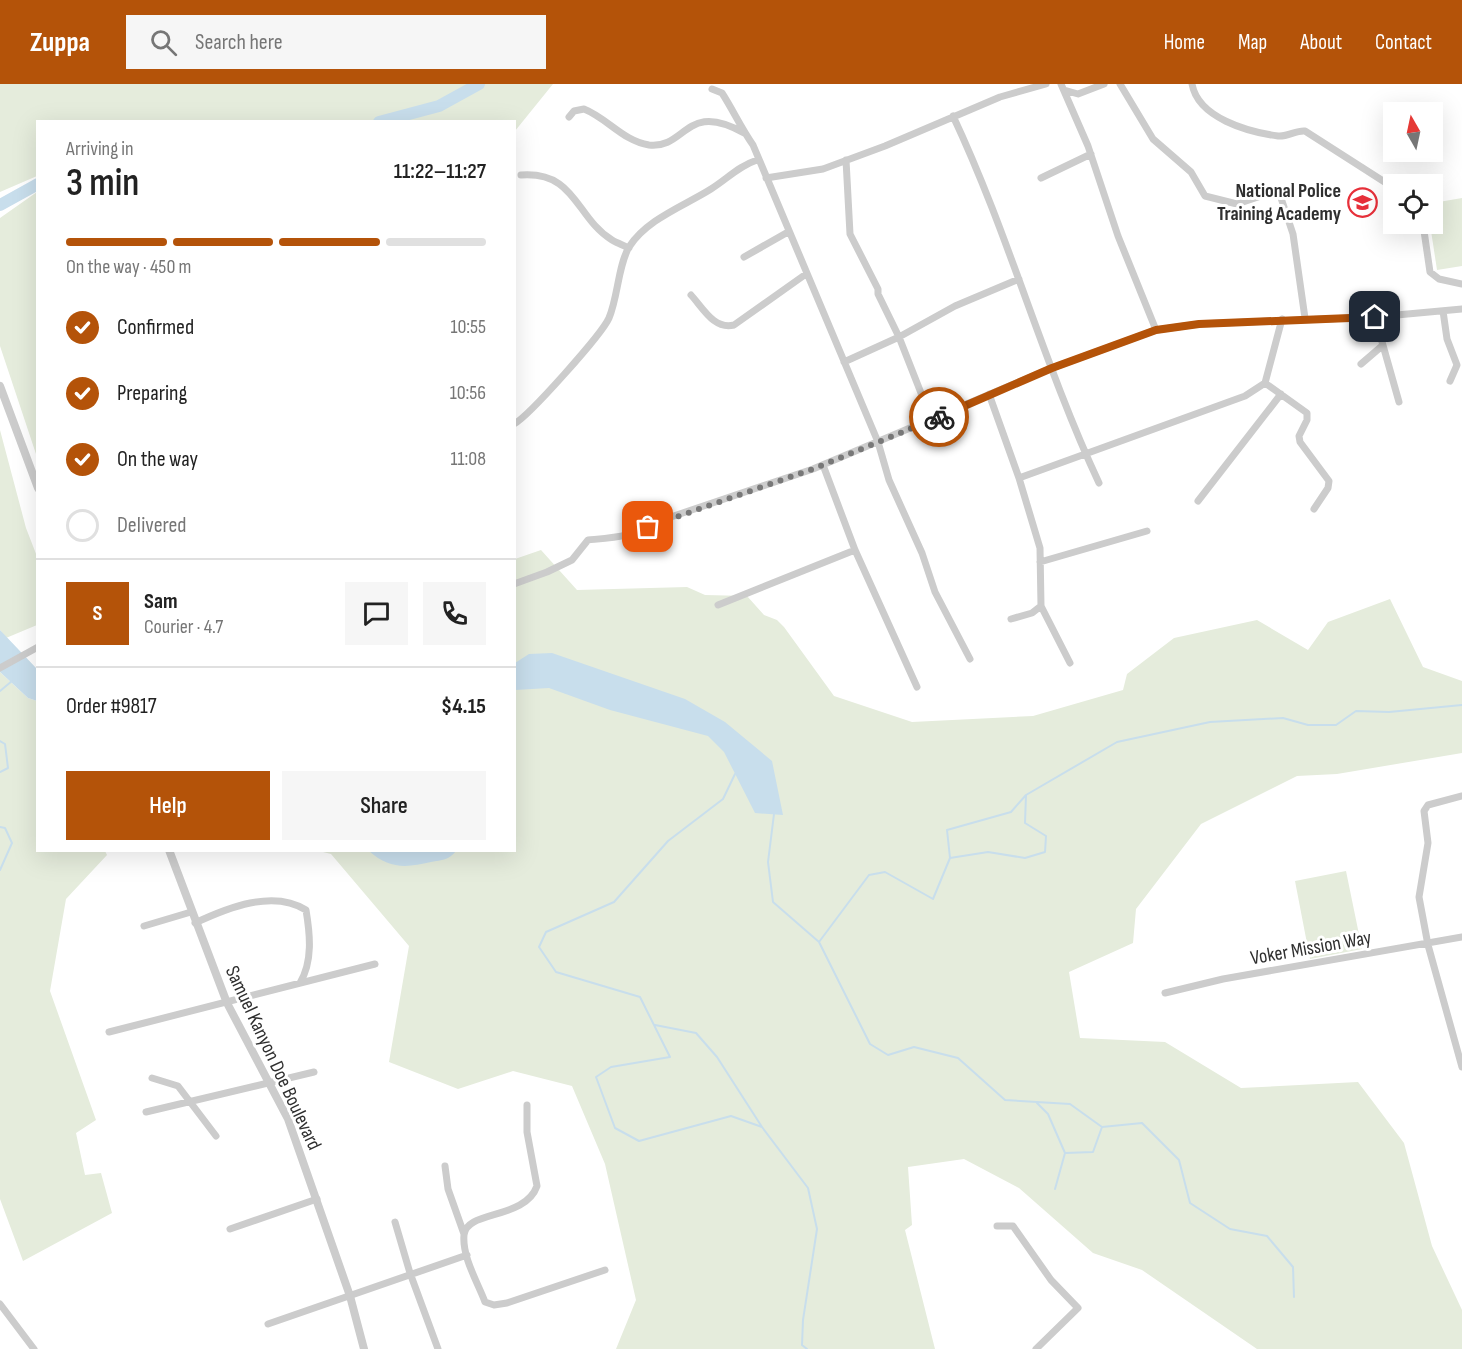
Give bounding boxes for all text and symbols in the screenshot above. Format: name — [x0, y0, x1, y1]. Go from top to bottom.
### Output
search box — [126, 15, 546, 69]
text: Zuppa — [30, 26, 90, 59]
icon: search — [147, 26, 180, 59]
text: Search here — [195, 29, 283, 56]
text: Home — [1164, 30, 1205, 55]
text: Map — [1238, 30, 1267, 55]
text: About — [1300, 30, 1342, 55]
text: Contact — [1375, 30, 1432, 55]
north arrow — [1383, 102, 1443, 162]
map controls — [1383, 102, 1443, 234]
text: Arriving in — [66, 137, 134, 161]
text: 11:22–11:27 — [394, 158, 486, 185]
text: 3 min — [66, 160, 139, 207]
button: locate — [1383, 174, 1443, 234]
place label: National Police Training Academy — [1217, 179, 1342, 226]
school or university icon: National Police Training Academy — [1346, 187, 1378, 219]
text: On the way · 450 m — [66, 255, 191, 279]
pin — [1349, 291, 1400, 342]
icon: home — [1358, 300, 1391, 333]
icon: check — [66, 311, 99, 344]
text: Confirmed — [117, 314, 194, 341]
text: 10:55 — [451, 315, 486, 339]
icon: check — [66, 377, 99, 410]
text: Preparing — [117, 380, 187, 407]
text: 10:56 — [450, 381, 486, 405]
courier — [909, 387, 969, 447]
icon: bike — [923, 401, 956, 434]
icon: check — [66, 443, 99, 476]
text: On the way — [117, 446, 198, 473]
text: 11:08 — [451, 447, 486, 471]
pin — [622, 501, 673, 552]
icon: bag — [631, 510, 664, 543]
text: Delivered — [117, 512, 186, 539]
button: chat — [345, 582, 408, 645]
button: phone — [423, 582, 486, 645]
text: Sam — [144, 588, 178, 615]
text: S — [93, 600, 102, 627]
text: Courier · 4.7 — [144, 615, 223, 639]
text: Order #9817 — [66, 693, 157, 720]
text: $4.15 — [441, 693, 486, 720]
button: Help — [66, 771, 270, 840]
button: Share — [282, 771, 486, 840]
street label: Voker Mission Way — [1249, 926, 1374, 970]
street label: Samuel Kanyon Doe Boulevard — [220, 962, 326, 1154]

